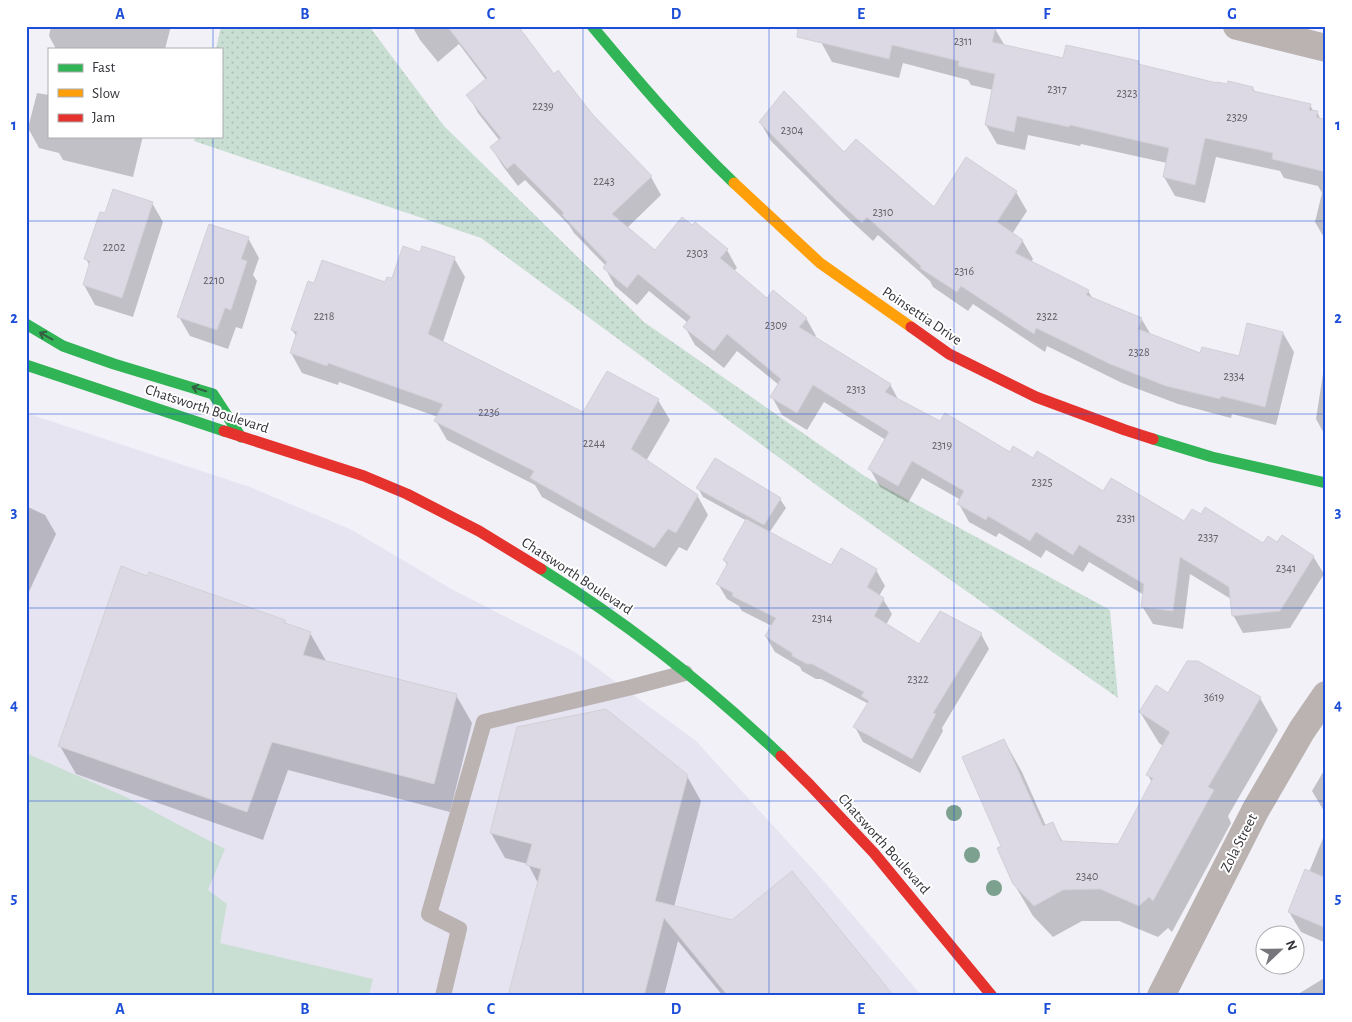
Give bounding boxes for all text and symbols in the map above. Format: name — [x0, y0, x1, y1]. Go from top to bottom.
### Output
text: A — [115, 6, 125, 22]
text: B — [300, 6, 310, 22]
text: C — [487, 6, 496, 22]
text: D — [671, 6, 682, 22]
text: E — [857, 6, 865, 22]
text: F — [1043, 6, 1051, 22]
text: G — [1227, 6, 1237, 22]
house number: 2311 — [954, 35, 972, 47]
legend — [48, 48, 222, 138]
text: Fast — [92, 60, 116, 75]
house number: 2317 — [1047, 83, 1067, 95]
text: Slow — [92, 86, 120, 101]
house number: 2323 — [1117, 87, 1137, 99]
house number: 2239 — [532, 100, 554, 112]
text: Jam — [92, 110, 115, 125]
house number: 2329 — [1226, 111, 1248, 123]
text: 1 — [11, 117, 17, 133]
text: 1 — [1335, 117, 1341, 133]
house number: 2304 — [781, 124, 803, 136]
house number: 2243 — [593, 175, 615, 187]
house number: 2310 — [873, 206, 893, 218]
house number: 2202 — [103, 241, 126, 253]
house number: 2303 — [686, 247, 708, 259]
house number: 2316 — [954, 265, 974, 277]
house number: 2210 — [203, 274, 225, 286]
street label: Poinsettia Drive — [880, 284, 964, 348]
text: 2 — [10, 310, 18, 326]
house number: 2218 — [314, 310, 335, 322]
house number: 2322 — [1036, 310, 1058, 322]
text: 2 — [1334, 310, 1342, 326]
house number: 2309 — [765, 319, 788, 331]
one-way arrow — [38, 331, 53, 341]
house number: 2328 — [1128, 346, 1150, 358]
house number: 2334 — [1223, 370, 1245, 382]
street label: Chatsworth Boulevard — [143, 382, 271, 436]
house number: 2313 — [846, 383, 866, 395]
one-way arrow — [191, 384, 207, 394]
house number: 2236 — [478, 406, 500, 418]
house number: 2244 — [583, 437, 605, 449]
house number: 2319 — [932, 439, 952, 451]
house number: 2325 — [1032, 476, 1052, 488]
text: 3 — [11, 504, 18, 520]
text: 3 — [1335, 504, 1342, 520]
house number: 2331 — [1116, 512, 1136, 524]
house number: 2337 — [1198, 531, 1218, 543]
street label: Chatsworth Boulevard — [519, 535, 635, 618]
house number: 2341 — [1276, 562, 1296, 574]
house number: 2314 — [812, 612, 832, 624]
house number: 2322 — [907, 673, 929, 685]
house number: 3619 — [1204, 691, 1225, 703]
text: 4 — [10, 697, 18, 713]
text: 4 — [1334, 697, 1342, 713]
street label: Chatsworth Boulevard — [835, 791, 933, 897]
street label: Zola Street — [1218, 811, 1260, 875]
house number: 2340 — [1076, 870, 1098, 882]
text: 5 — [11, 890, 18, 906]
text: 5 — [1335, 890, 1342, 906]
north arrow — [1254, 924, 1304, 974]
text: N — [1283, 938, 1299, 953]
text: A — [115, 1001, 125, 1017]
text: B — [300, 1001, 310, 1017]
text: C — [487, 1001, 496, 1017]
text: D — [671, 1001, 682, 1017]
text: E — [857, 1001, 865, 1017]
text: F — [1043, 1001, 1051, 1017]
text: G — [1227, 1001, 1237, 1017]

